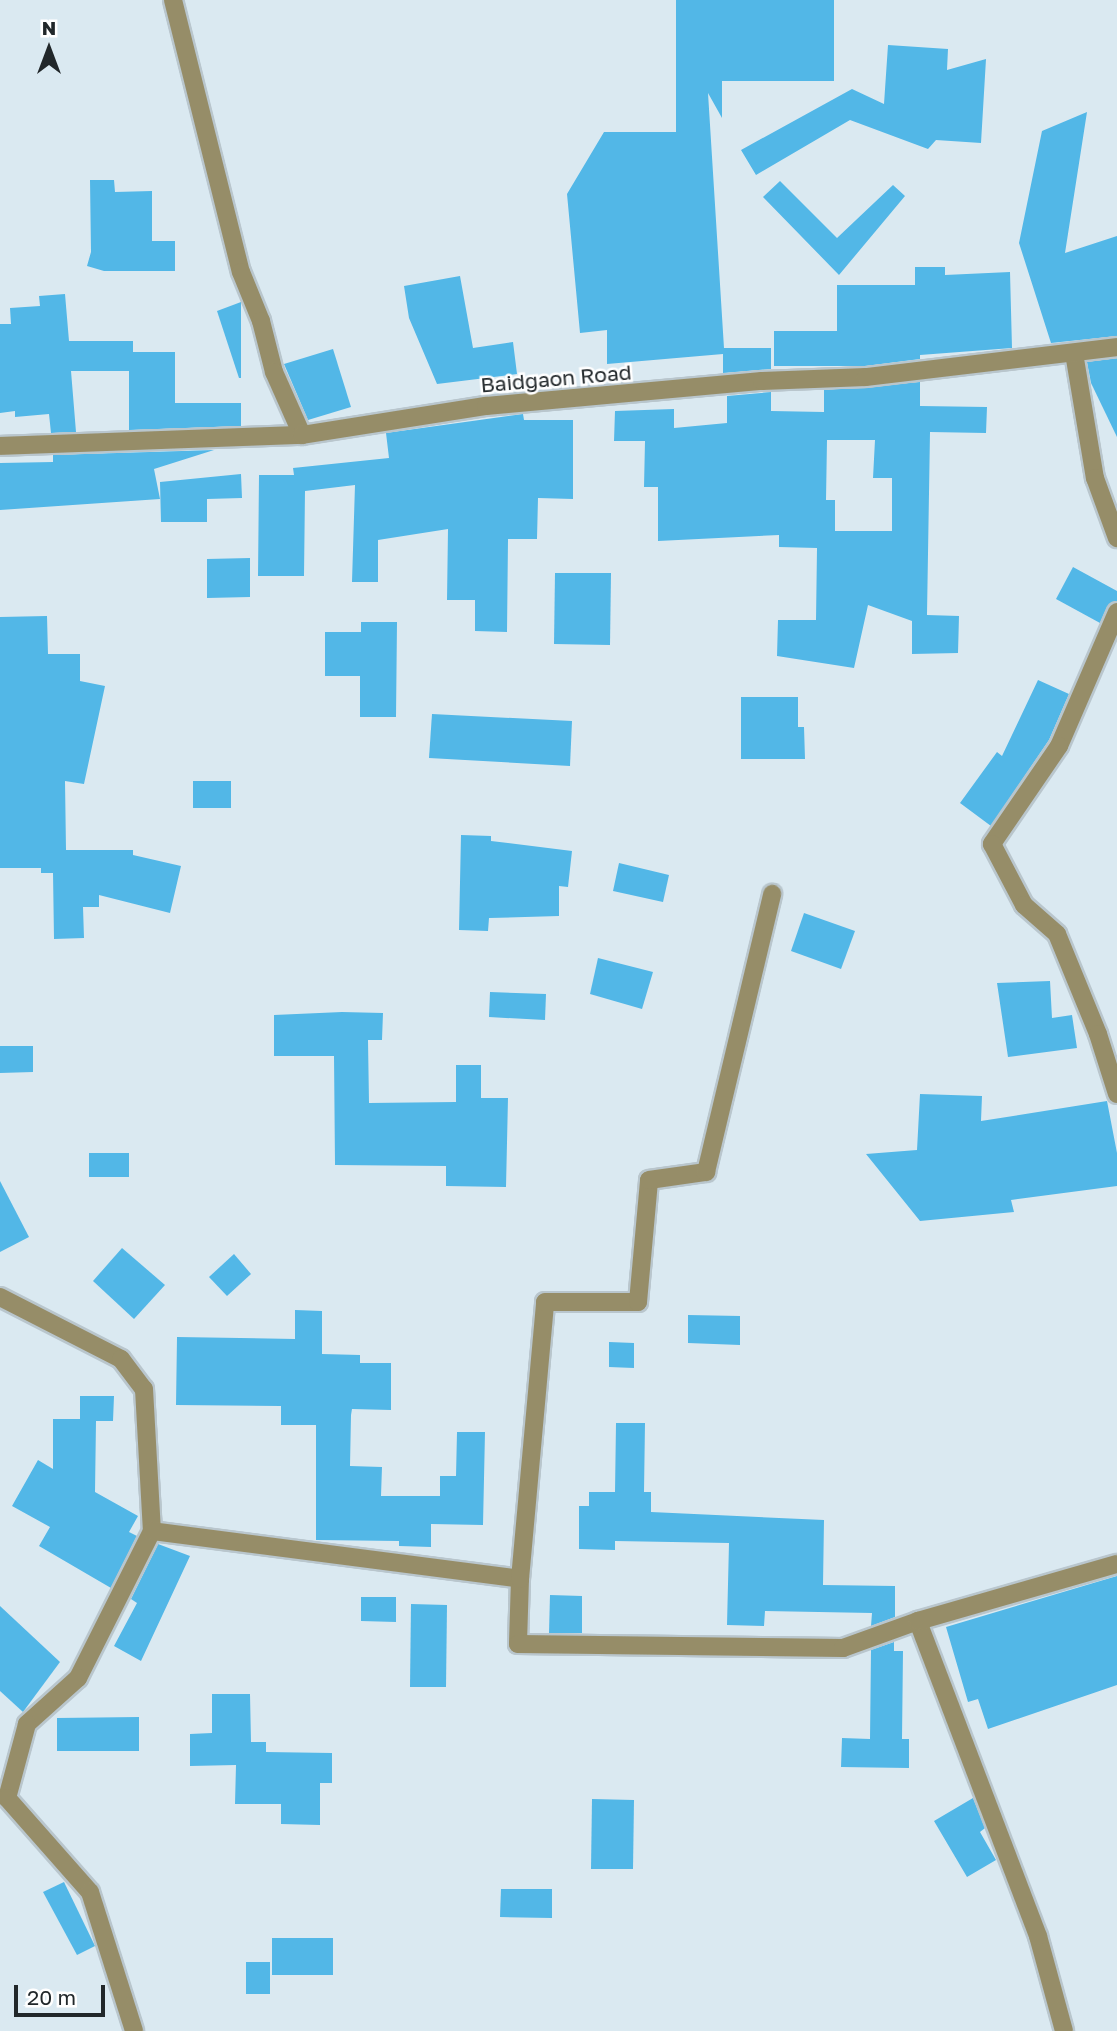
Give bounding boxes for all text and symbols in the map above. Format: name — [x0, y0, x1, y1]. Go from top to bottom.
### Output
north arrow — [14, 14, 84, 84]
text: N — [42, 16, 56, 39]
street label: Baidgaon Road — [479, 359, 633, 397]
scale bar — [18, 1972, 108, 2016]
text: 20 m — [27, 1984, 76, 2010]

